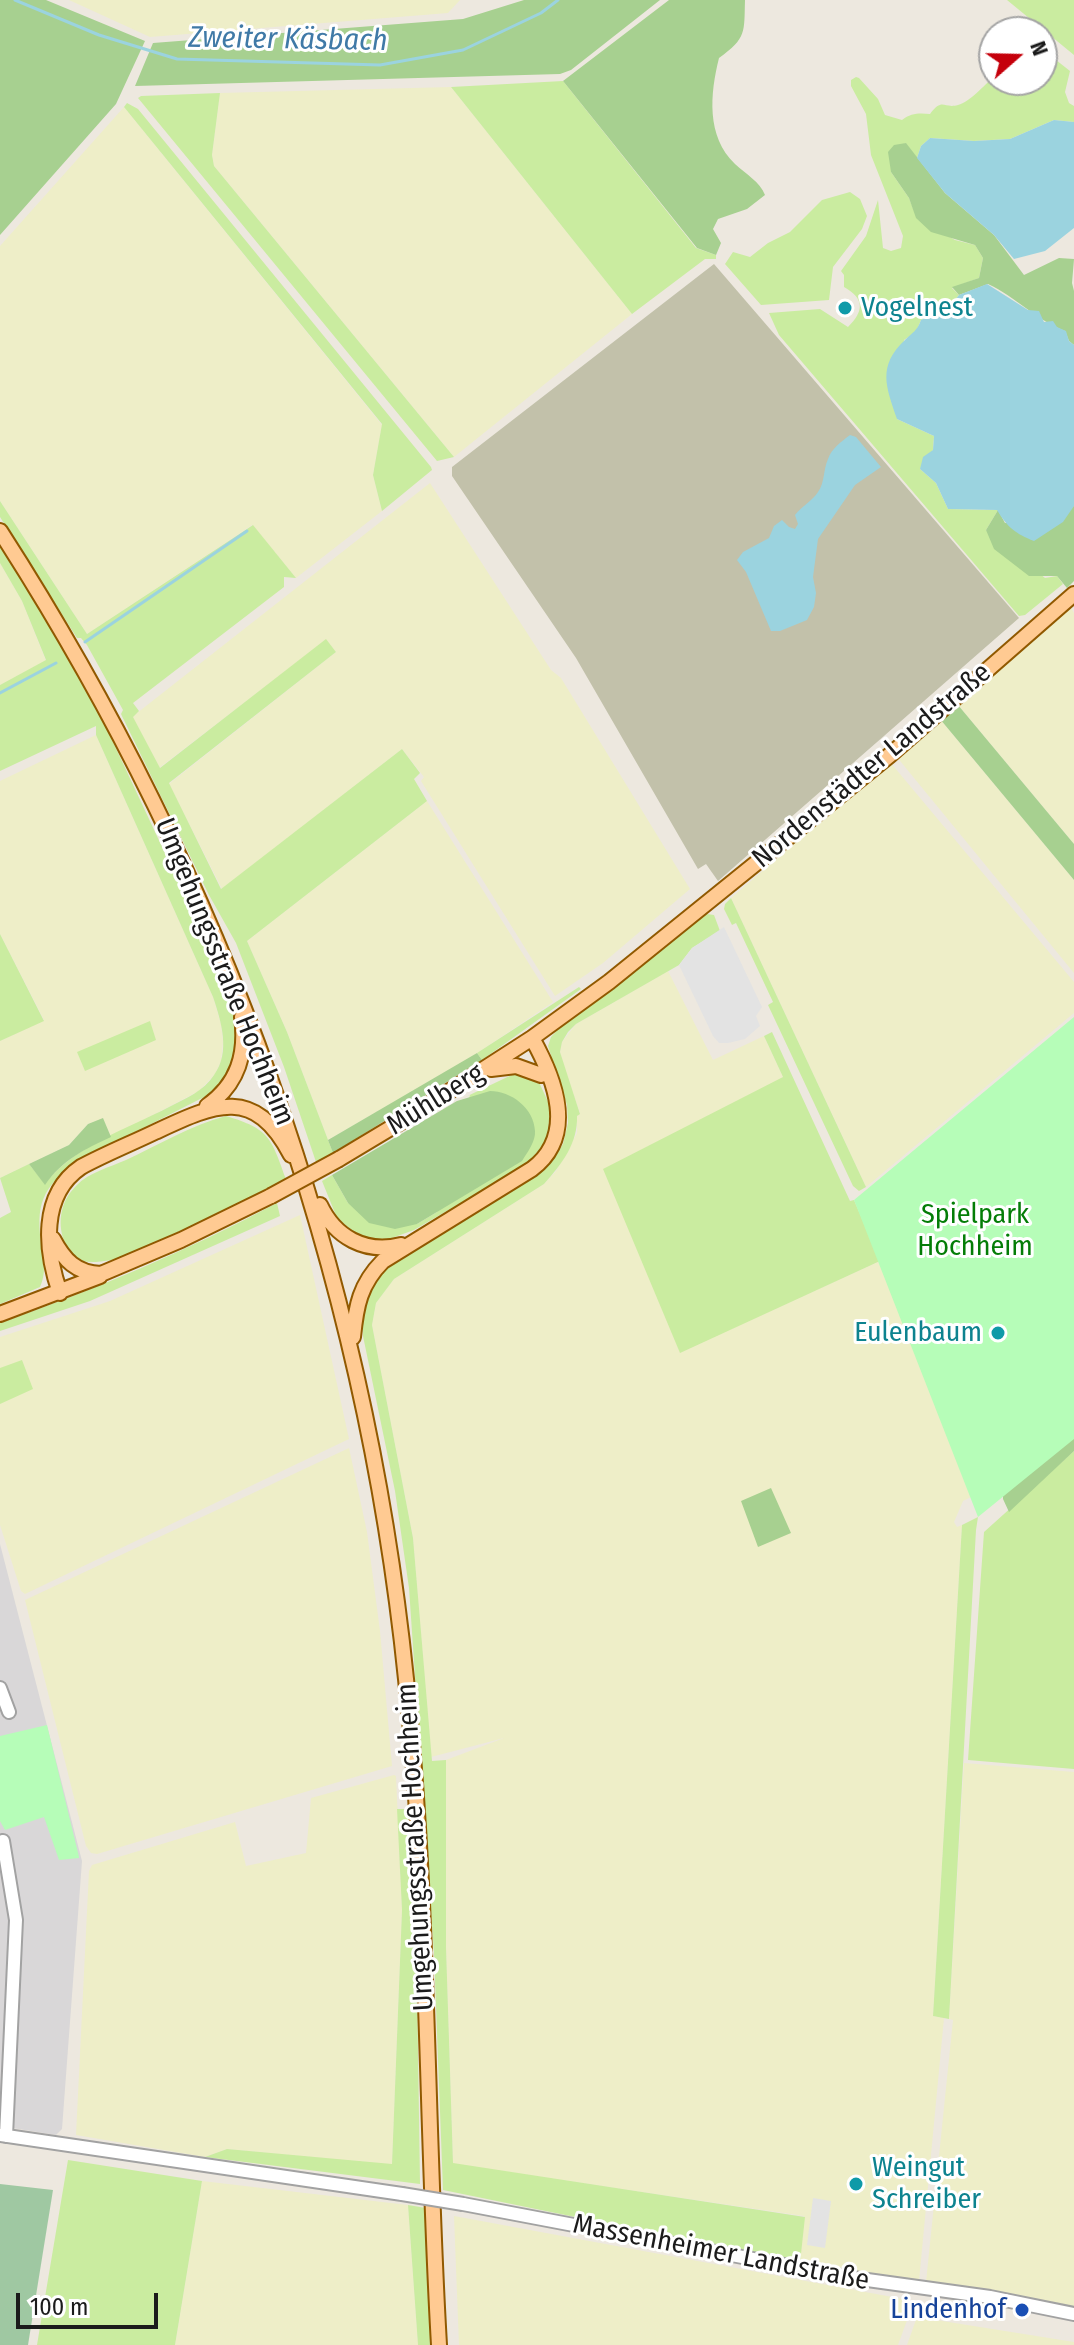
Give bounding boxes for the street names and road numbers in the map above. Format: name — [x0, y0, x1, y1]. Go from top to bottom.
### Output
street label: Nordenstädter Landstraße — [746, 656, 998, 876]
street label: Umgehungsstraße Hochheim — [147, 814, 301, 1130]
street label: Mühlberg — [381, 1057, 491, 1143]
street label: Umgehungsstraße Hochheim — [391, 1682, 441, 2012]
street label: Massenheimer Landstraße — [570, 2208, 872, 2298]

